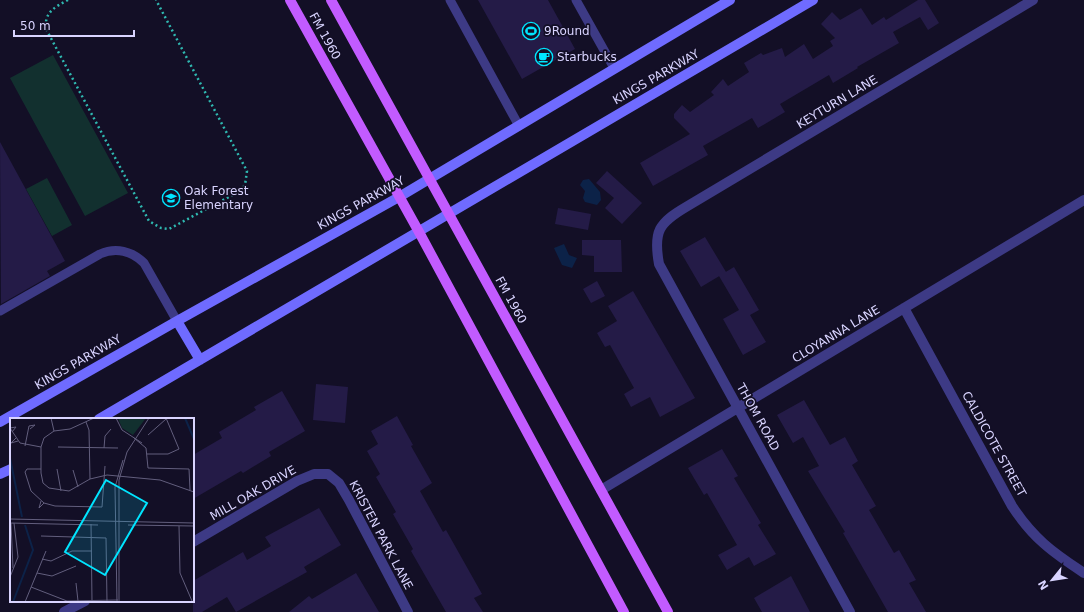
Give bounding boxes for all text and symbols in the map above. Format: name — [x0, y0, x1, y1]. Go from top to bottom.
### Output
street label: FM 1960 — [306, 10, 344, 62]
scale bar — [14, 12, 134, 38]
text: 50 m — [20, 19, 51, 33]
sports icon: 9Round — [521, 21, 541, 41]
place label: 9Round — [544, 24, 590, 38]
street label: KINGS PARKWAY — [610, 46, 702, 107]
cafe icon: Starbucks — [534, 47, 554, 67]
place label: Starbucks — [557, 50, 617, 64]
street label: KEYTURN LANE — [794, 72, 880, 132]
street label: KINGS PARKWAY — [315, 173, 408, 233]
place label: Oak Forest Elementary — [184, 184, 253, 212]
school or university icon: Oak Forest Elementary — [161, 188, 181, 208]
street label: FM 1960 — [492, 274, 530, 326]
street label: CLOYANNA LANE — [790, 302, 882, 366]
street label: KINGS PARKWAY — [32, 331, 124, 392]
street label: THOM ROAD — [733, 380, 782, 453]
street label: CALDICOTE STREET — [959, 389, 1029, 500]
inset map — [10, 418, 194, 602]
street label: MILL OAK DRIVE — [207, 463, 299, 523]
street label: KRISTEN PARK LANE — [346, 478, 416, 592]
north arrow — [1032, 560, 1072, 600]
text: N — [1036, 578, 1052, 592]

